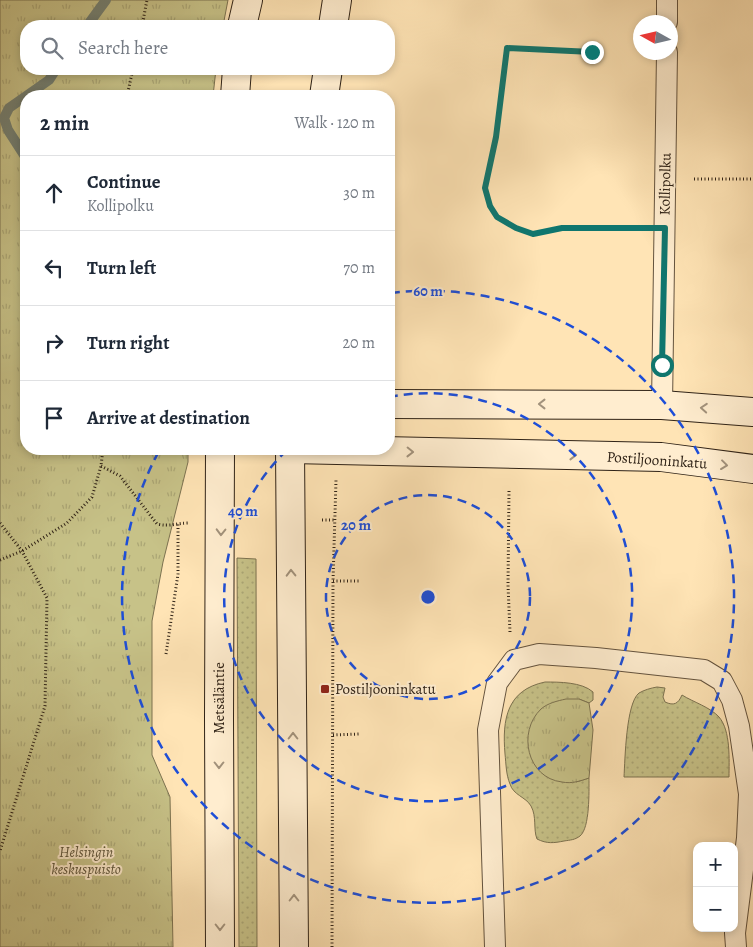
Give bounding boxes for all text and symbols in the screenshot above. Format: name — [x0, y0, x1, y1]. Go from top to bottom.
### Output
north arrow — [633, 15, 678, 60]
search box — [20, 20, 395, 75]
icon: search — [38, 34, 66, 62]
text: Search here — [78, 35, 168, 61]
route end — [581, 41, 604, 64]
text: 2 min — [40, 109, 89, 137]
text: Walk · 120 m — [294, 112, 375, 134]
street label: Kollipolku — [654, 152, 676, 215]
text: Continue — [87, 169, 161, 195]
icon: ahead — [40, 179, 68, 207]
text: 30 m — [343, 182, 375, 204]
text: Kollipolku — [87, 195, 154, 217]
icon: left — [40, 254, 68, 282]
text: Turn left — [87, 255, 156, 281]
text: 70 m — [343, 257, 375, 279]
text: 60 m — [413, 281, 443, 301]
icon: right — [40, 329, 68, 357]
text: Turn right — [87, 330, 169, 356]
text: 20 m — [342, 332, 375, 354]
route start — [651, 354, 674, 377]
one-way arrow — [538, 399, 546, 409]
one-way arrow — [700, 402, 708, 413]
icon: arrive — [40, 404, 68, 432]
text: Arrive at destination — [87, 405, 250, 431]
one-way arrow — [406, 447, 414, 457]
street label: Postiljooninkatu — [606, 447, 709, 474]
one-way arrow — [569, 450, 577, 460]
one-way arrow — [721, 459, 729, 470]
text: 40 m — [228, 501, 258, 521]
text: 20 m — [341, 515, 371, 535]
one-way arrow — [216, 529, 226, 537]
one-way arrow — [286, 569, 296, 577]
centre of rings — [419, 588, 437, 606]
street label: Metsäläntie — [209, 662, 229, 734]
place label: Postiljooninkatu — [335, 679, 436, 699]
marker: Postiljooninkatu — [319, 683, 331, 695]
one-way arrow — [288, 732, 298, 740]
one-way arrow — [214, 762, 224, 769]
park label: Helsingin keskuspuisto — [51, 842, 121, 879]
map controls — [693, 842, 738, 932]
button: + — [693, 842, 738, 887]
button: − — [693, 887, 738, 932]
one-way arrow — [288, 894, 299, 902]
one-way arrow — [215, 924, 225, 932]

